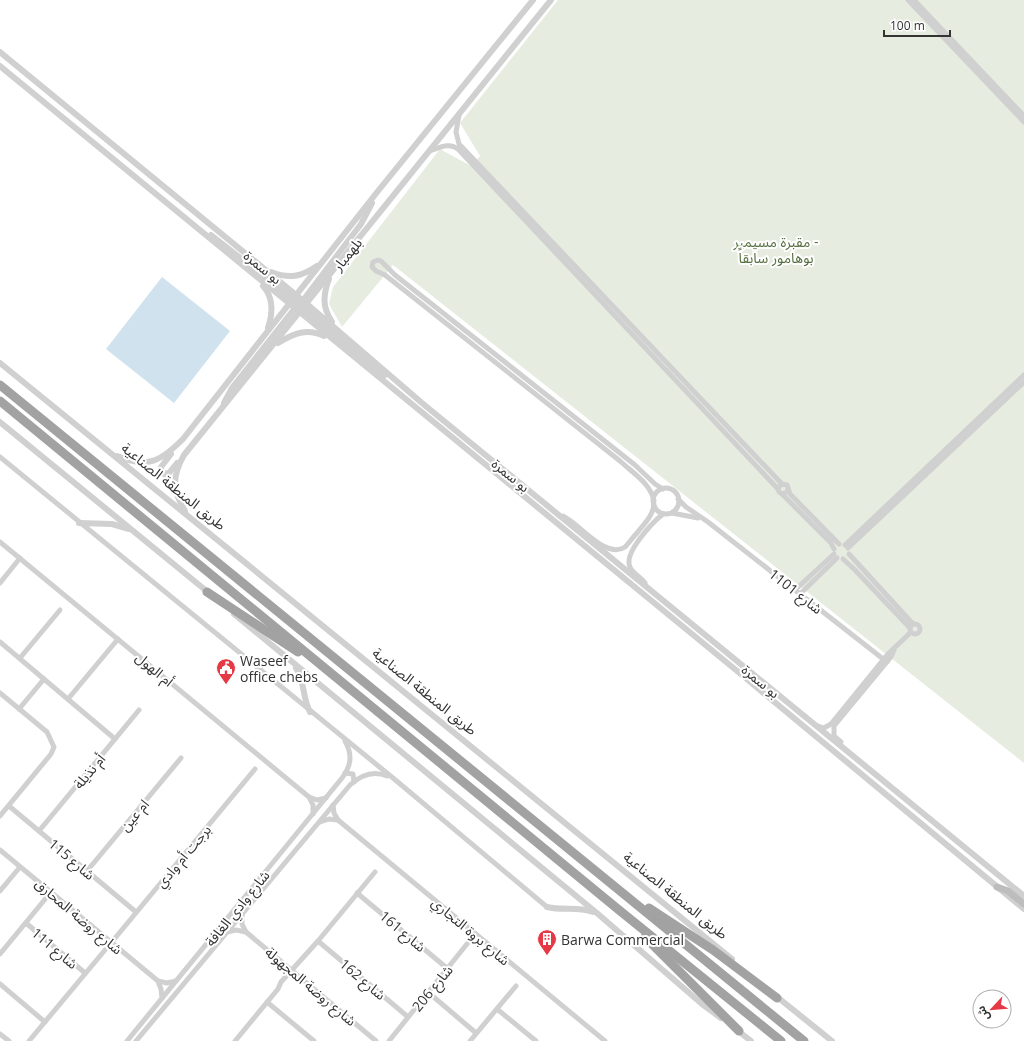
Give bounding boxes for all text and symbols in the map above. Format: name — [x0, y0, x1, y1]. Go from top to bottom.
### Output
scale bar — [884, 12, 950, 38]
text: 100 m — [890, 17, 925, 34]
park label: مقبرة مسيمير - بوهامور سابقاً — [733, 232, 818, 267]
street label: بلهمبار — [327, 233, 366, 275]
street label: بو سمرة — [240, 246, 286, 288]
street label: طريق المنطقة الصناعية — [117, 438, 230, 535]
street label: بو سمرة — [488, 454, 534, 496]
street label: شارع 1101 — [764, 564, 827, 619]
street label: طريق المنطقة الصناعية — [368, 643, 481, 740]
street label: أم الهول — [131, 648, 178, 692]
place label: Waseef office chebs — [240, 651, 318, 686]
public building icon: Waseef office chebs — [215, 657, 237, 685]
street label: بو سمرة — [738, 660, 784, 702]
street label: أم نذيلة — [69, 749, 111, 794]
street label: ام عين — [115, 795, 154, 836]
street label: برجت أم وادي — [151, 820, 217, 893]
street label: شارع 115 — [44, 834, 99, 885]
street label: طريق المنطقة الصناعية — [619, 847, 732, 944]
street label: شارع وادي الغافة — [200, 866, 275, 951]
street label: شارع روضة المحارق — [30, 874, 127, 960]
street label: شارع بروة التجاري — [426, 893, 514, 971]
street label: شارع 161 — [375, 906, 430, 957]
street label: شارع 111 — [27, 923, 82, 974]
building icon: Barwa Commercial — [536, 928, 558, 956]
place label: Barwa Commercial — [561, 930, 684, 949]
street label: شارع روضة المجهولة — [260, 942, 361, 1031]
street label: شارع 162 — [335, 954, 390, 1005]
street label: شارع 206 — [407, 961, 458, 1017]
north arrow — [972, 989, 1012, 1029]
text: ش — [973, 1004, 993, 1024]

